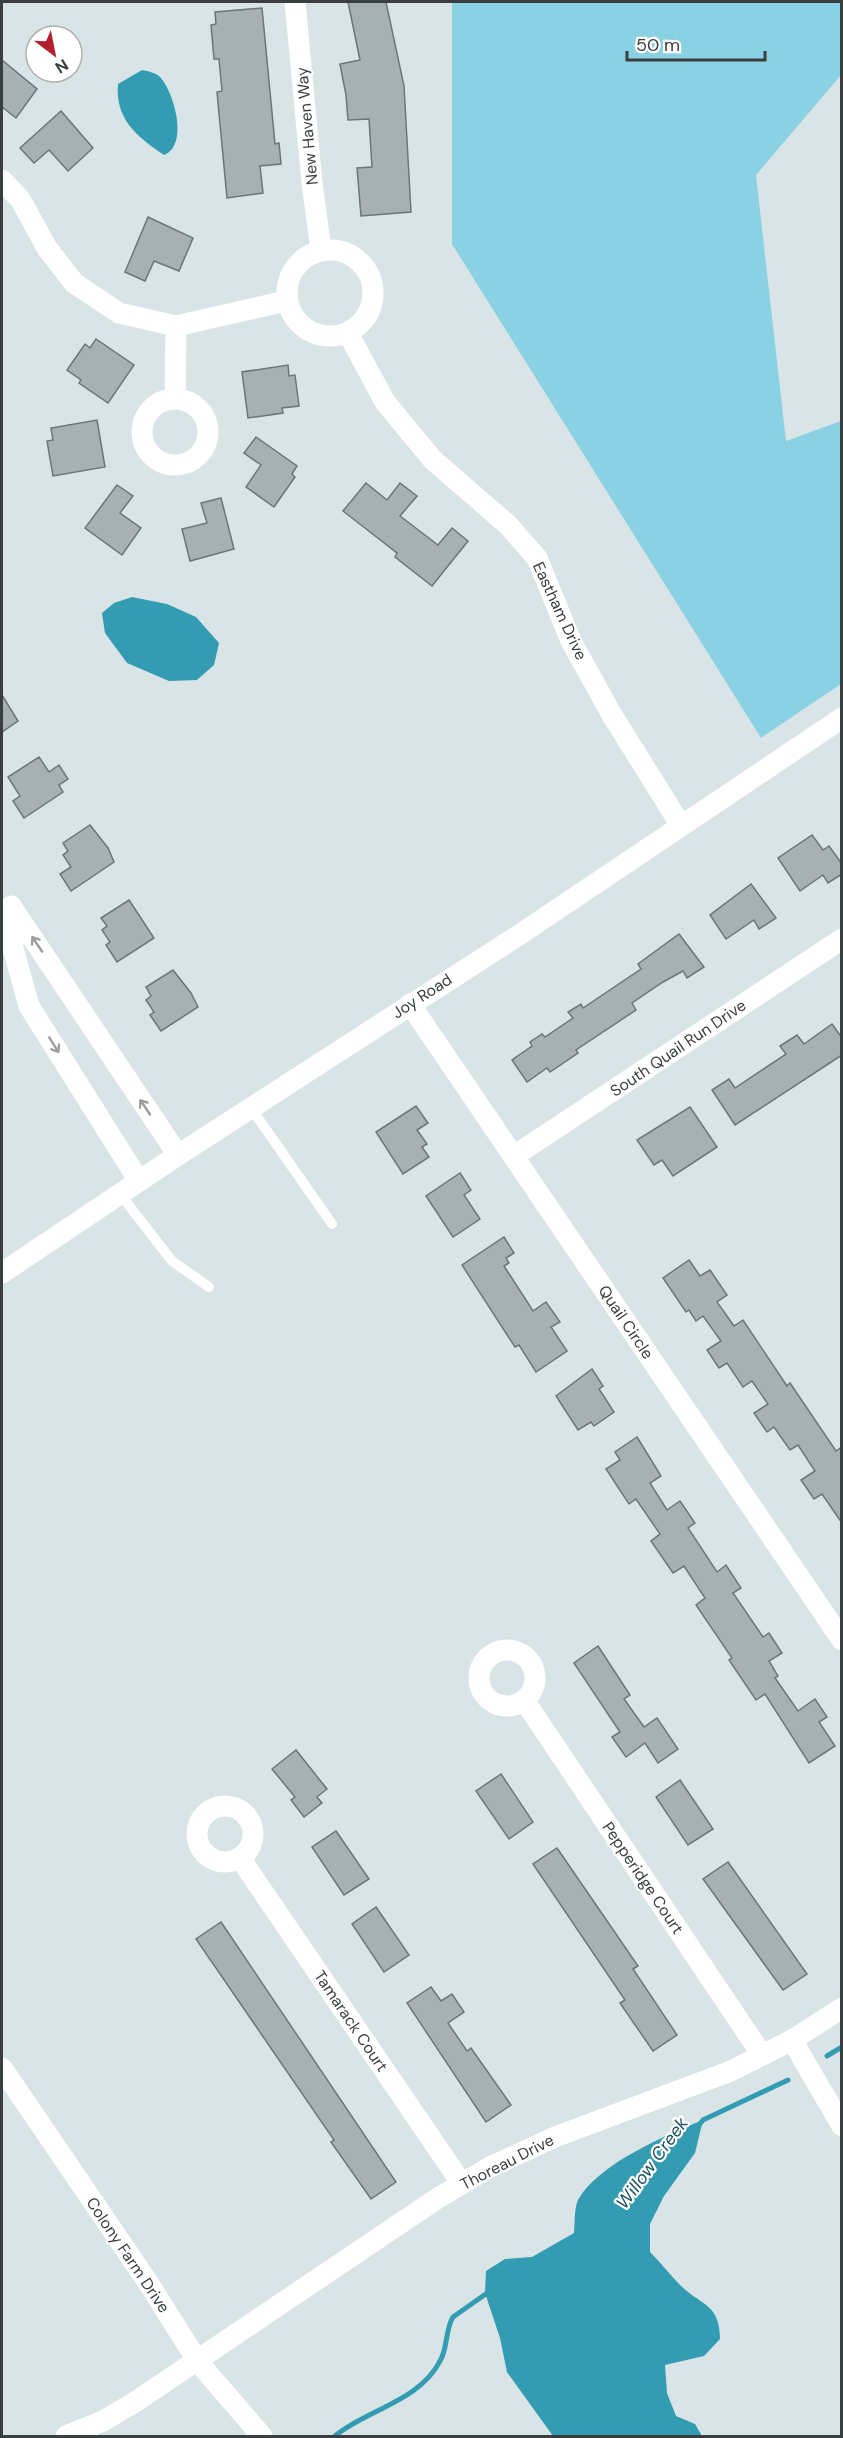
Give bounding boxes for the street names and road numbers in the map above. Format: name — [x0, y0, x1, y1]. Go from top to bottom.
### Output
street label: New Haven Way — [291, 66, 323, 186]
street label: Eastham Drive — [528, 559, 592, 663]
street label: Joy Road — [388, 969, 456, 1023]
street label: South Quail Run Drive — [606, 995, 750, 1101]
street label: Quail Circle — [594, 1281, 658, 1363]
street label: Pepperidge Court — [598, 1818, 688, 1938]
street label: Tamarack Court — [309, 1966, 393, 2076]
street label: Thoreau Drive — [457, 2129, 557, 2195]
street label: Colony Farm Drive — [82, 2193, 174, 2317]

